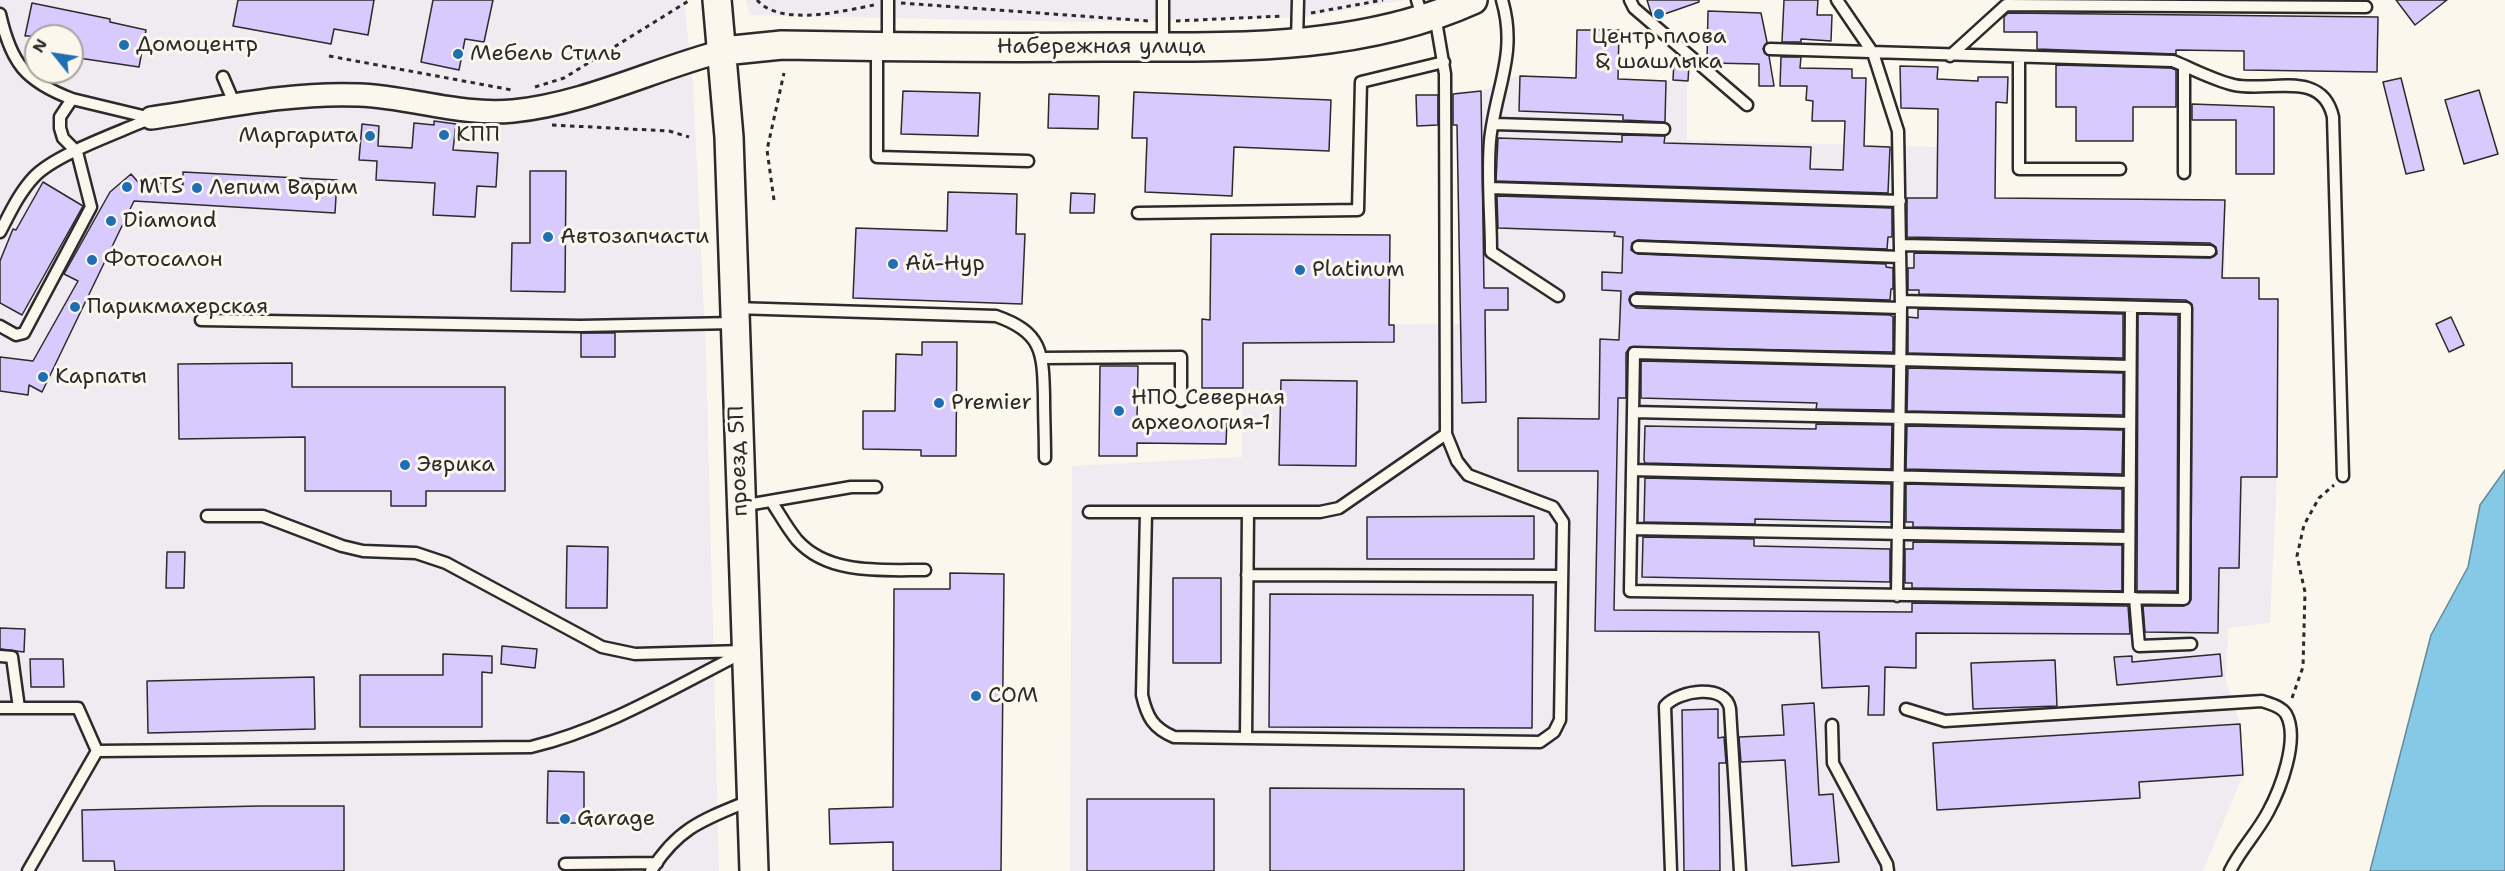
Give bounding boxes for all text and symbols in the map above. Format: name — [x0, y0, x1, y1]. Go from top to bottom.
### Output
marker: Центр плова & шашлыка — [1652, 7, 1666, 21]
north arrow — [24, 24, 84, 84]
place label: Центр плова & шашлыка — [1591, 24, 1727, 76]
place label: Домоцентр — [136, 32, 258, 58]
street label: Набережная улица — [997, 34, 1205, 60]
text: N — [27, 35, 52, 56]
marker: Домоцентр — [117, 38, 131, 52]
place label: Мебель Стиль — [470, 41, 621, 67]
marker: Мебель Стиль — [451, 47, 465, 61]
place label: КПП — [456, 122, 500, 148]
place label: Маргарита — [239, 123, 358, 149]
marker: КПП — [437, 128, 451, 142]
marker: Маргарита — [363, 129, 377, 143]
place label: MTS — [139, 174, 183, 200]
place label: Лепим Варим — [209, 175, 358, 201]
marker: MTS — [120, 180, 134, 194]
marker: Лепим Варим — [190, 181, 204, 195]
place label: Diamond — [123, 208, 217, 234]
marker: Diamond — [104, 214, 118, 228]
place label: Автозапчасти — [560, 224, 709, 250]
marker: Автозапчасти — [541, 230, 555, 244]
place label: Фотосалон — [104, 247, 223, 273]
place label: Ай-Нур — [905, 251, 985, 277]
marker: Фотосалон — [85, 253, 99, 267]
marker: Ай-Нур — [886, 257, 900, 271]
place label: Platinum — [1312, 257, 1405, 283]
marker: Platinum — [1293, 263, 1307, 277]
place label: Парикмахерская — [87, 294, 268, 320]
marker: Парикмахерская — [68, 300, 82, 314]
place label: Карпаты — [55, 364, 147, 390]
marker: Карпаты — [36, 370, 50, 384]
place label: НПО Северная археология-1 — [1131, 385, 1285, 436]
place label: Premier — [951, 390, 1032, 416]
marker: Premier — [932, 396, 946, 410]
marker: НПО Северная археология-1 — [1112, 404, 1126, 418]
street label: проезд 5П — [724, 405, 754, 517]
place label: Эврика — [417, 452, 495, 478]
marker: Эврика — [398, 458, 412, 472]
place label: СОМ — [988, 683, 1038, 709]
marker: СОМ — [969, 689, 983, 703]
place label: Garage — [577, 806, 655, 832]
marker: Garage — [558, 812, 572, 826]

